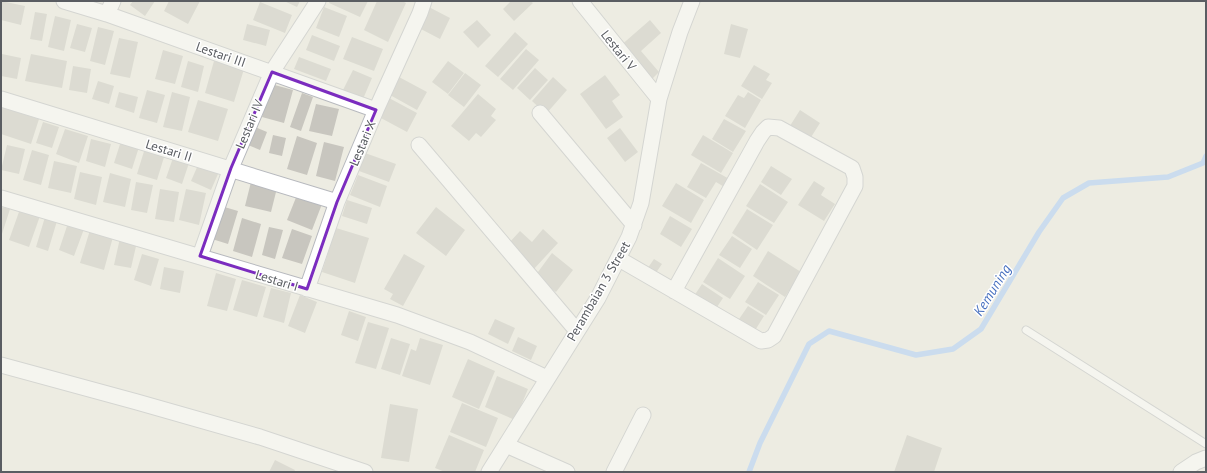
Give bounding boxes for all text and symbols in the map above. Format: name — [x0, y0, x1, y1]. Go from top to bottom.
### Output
street label: Lestari V — [597, 27, 640, 75]
street label: Lestari III — [194, 38, 248, 71]
street label: Lestari IV — [232, 97, 268, 151]
street label: Lestari X — [345, 118, 380, 169]
street label: Lestari II — [143, 135, 194, 166]
street label: Perambaian 3 Street — [563, 238, 634, 344]
water label: Kemuning — [969, 261, 1015, 319]
street label: Lestari I — [253, 266, 300, 295]

